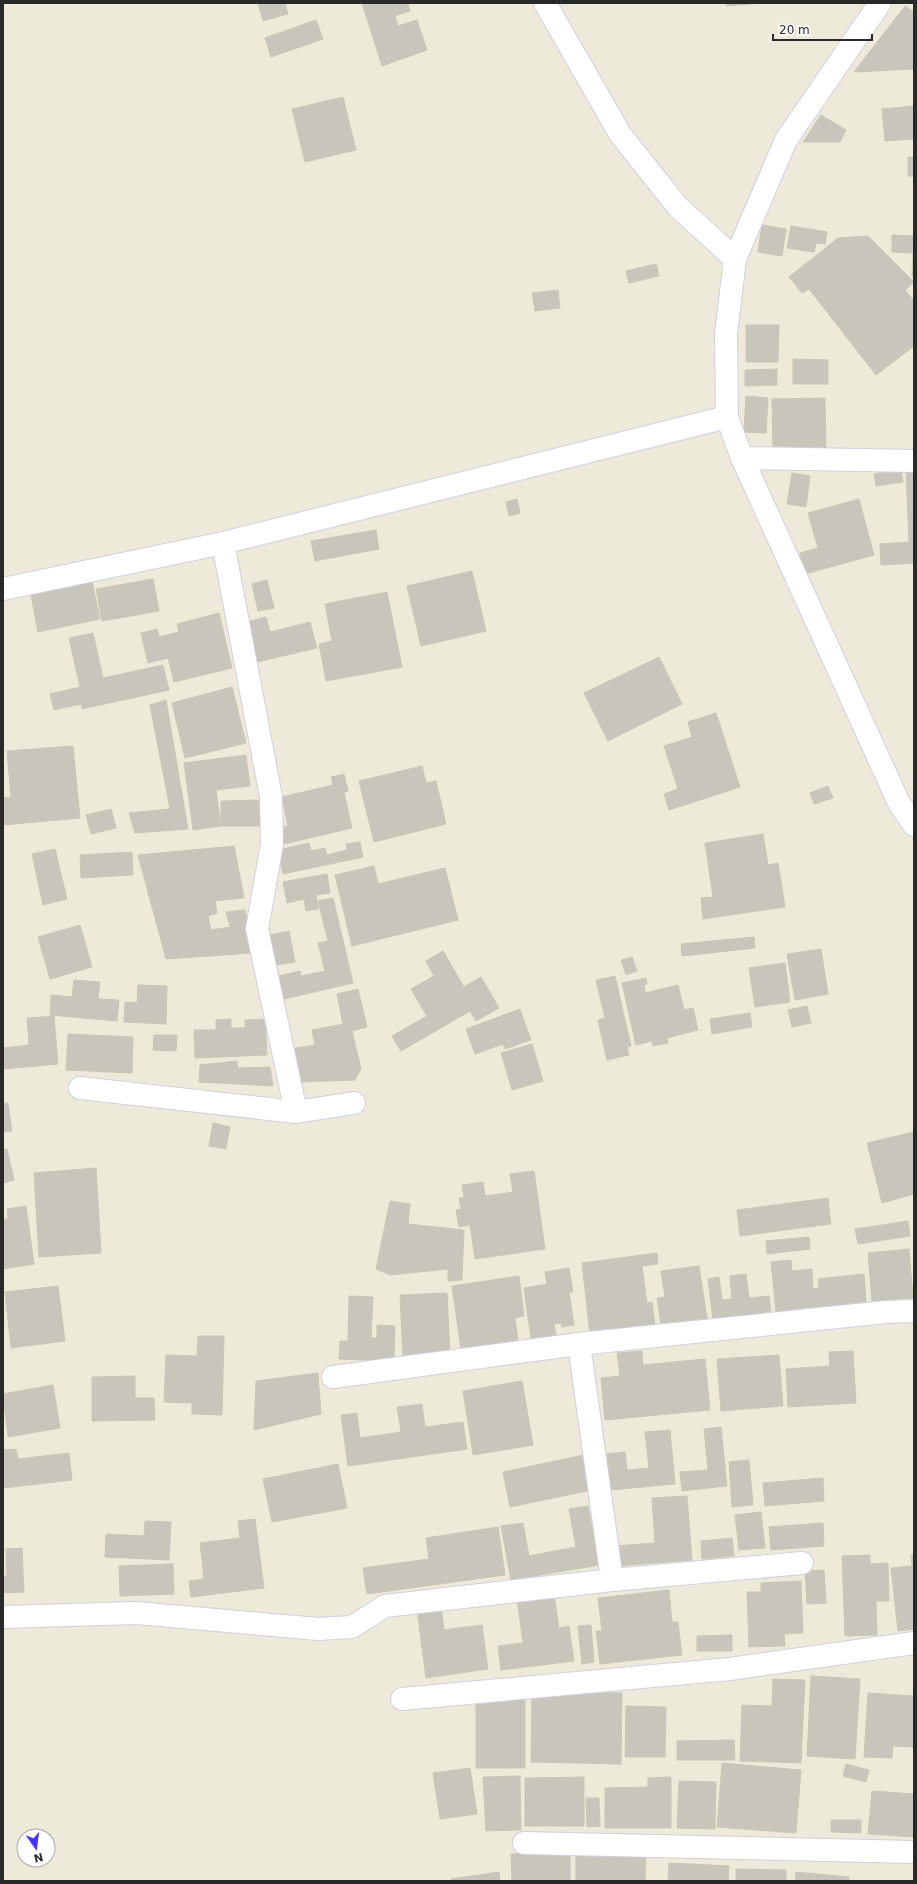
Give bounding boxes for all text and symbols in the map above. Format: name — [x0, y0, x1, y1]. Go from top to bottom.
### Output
scale bar — [773, 16, 872, 42]
text: 20 m — [779, 23, 810, 37]
north arrow — [16, 1828, 56, 1868]
text: N — [32, 1850, 44, 1865]

